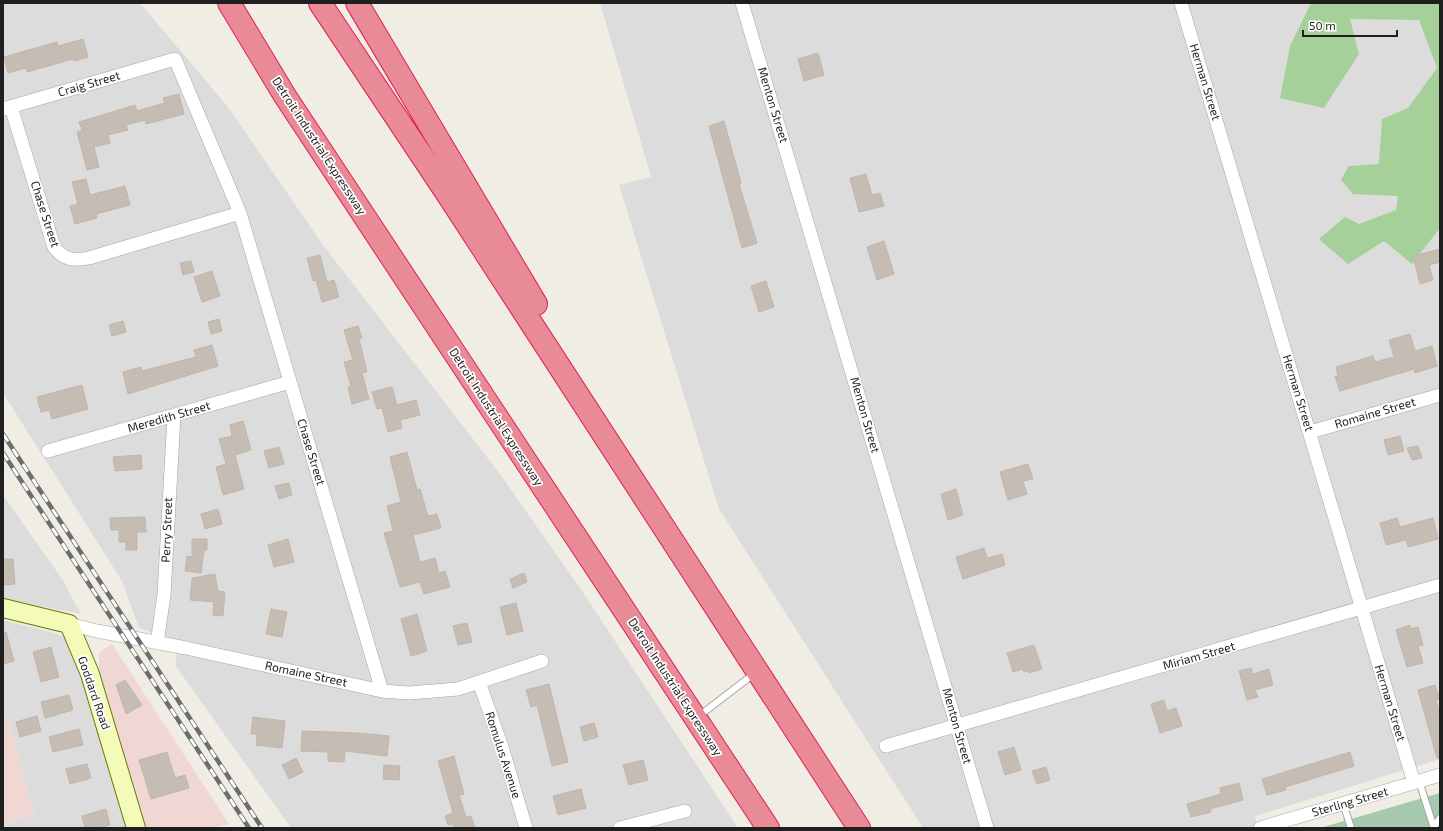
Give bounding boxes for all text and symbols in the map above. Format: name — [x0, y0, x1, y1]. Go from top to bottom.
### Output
scale bar — [1303, 12, 1397, 38]
text: 50 m — [1309, 18, 1336, 32]
street label: Herman Street — [1188, 42, 1224, 122]
street label: Menton Street — [756, 65, 792, 145]
street label: Craig Street — [56, 67, 122, 99]
street label: Detroit Industrial Expressway — [270, 74, 370, 218]
street label: Chase Street — [29, 179, 63, 249]
street label: Detroit Industrial Expressway — [447, 345, 547, 489]
street label: Herman Street — [1281, 353, 1317, 433]
street label: Menton Street — [848, 375, 884, 455]
street label: Romaine Street — [1333, 394, 1417, 430]
street label: Meredith Street — [126, 397, 212, 435]
street label: Chase Street — [295, 417, 329, 487]
street label: Perry Street — [158, 497, 174, 563]
street label: Detroit Industrial Expressway — [626, 615, 726, 759]
street label: Miriam Street — [1161, 638, 1237, 672]
street label: Goddard Road — [76, 654, 114, 731]
street label: Romaine Street — [264, 657, 349, 689]
street label: Herman Street — [1373, 663, 1409, 743]
street label: Menton Street — [940, 686, 976, 766]
street label: Romulus Avenue — [483, 709, 525, 800]
street label: Sterling Street — [1310, 783, 1390, 819]

